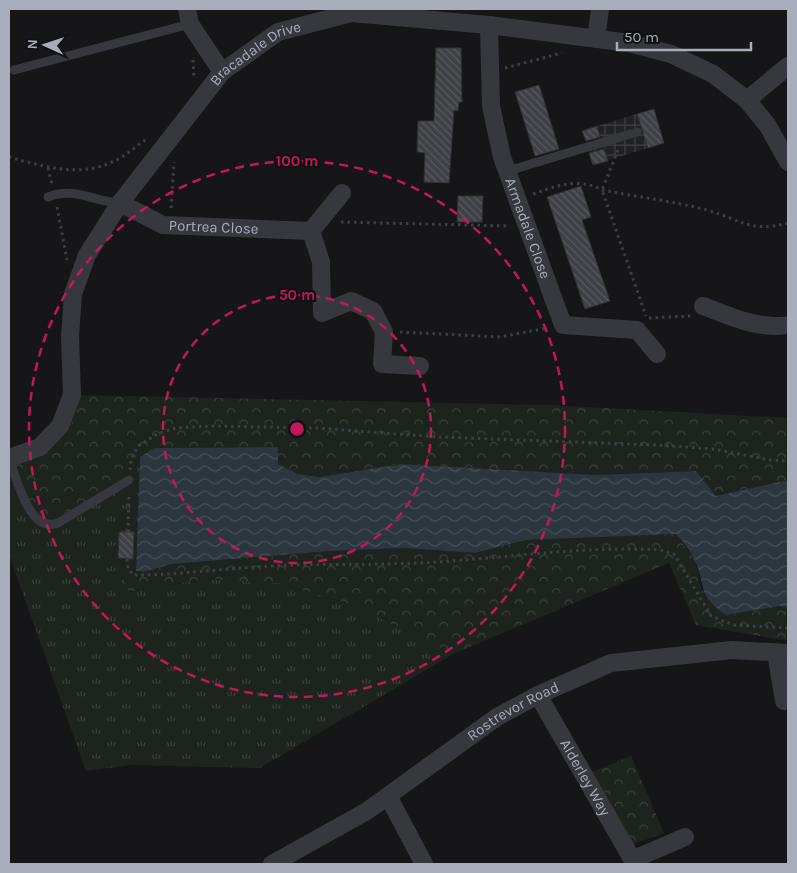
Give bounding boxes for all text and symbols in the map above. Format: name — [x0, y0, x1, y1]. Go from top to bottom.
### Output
street label: Bracadale Drive — [206, 17, 303, 89]
north arrow — [20, 20, 70, 70]
scale bar — [617, 20, 751, 52]
text: 50 m — [624, 28, 659, 46]
text: N — [24, 39, 41, 50]
text: 100 m — [276, 152, 318, 170]
street label: Armadale Close — [501, 175, 554, 281]
street label: Portrea Close — [168, 216, 259, 238]
text: 50 m — [279, 286, 315, 304]
centre of rings — [288, 420, 306, 438]
street label: Rostrevor Road — [463, 678, 562, 745]
street label: Alderley Way — [556, 736, 614, 819]

